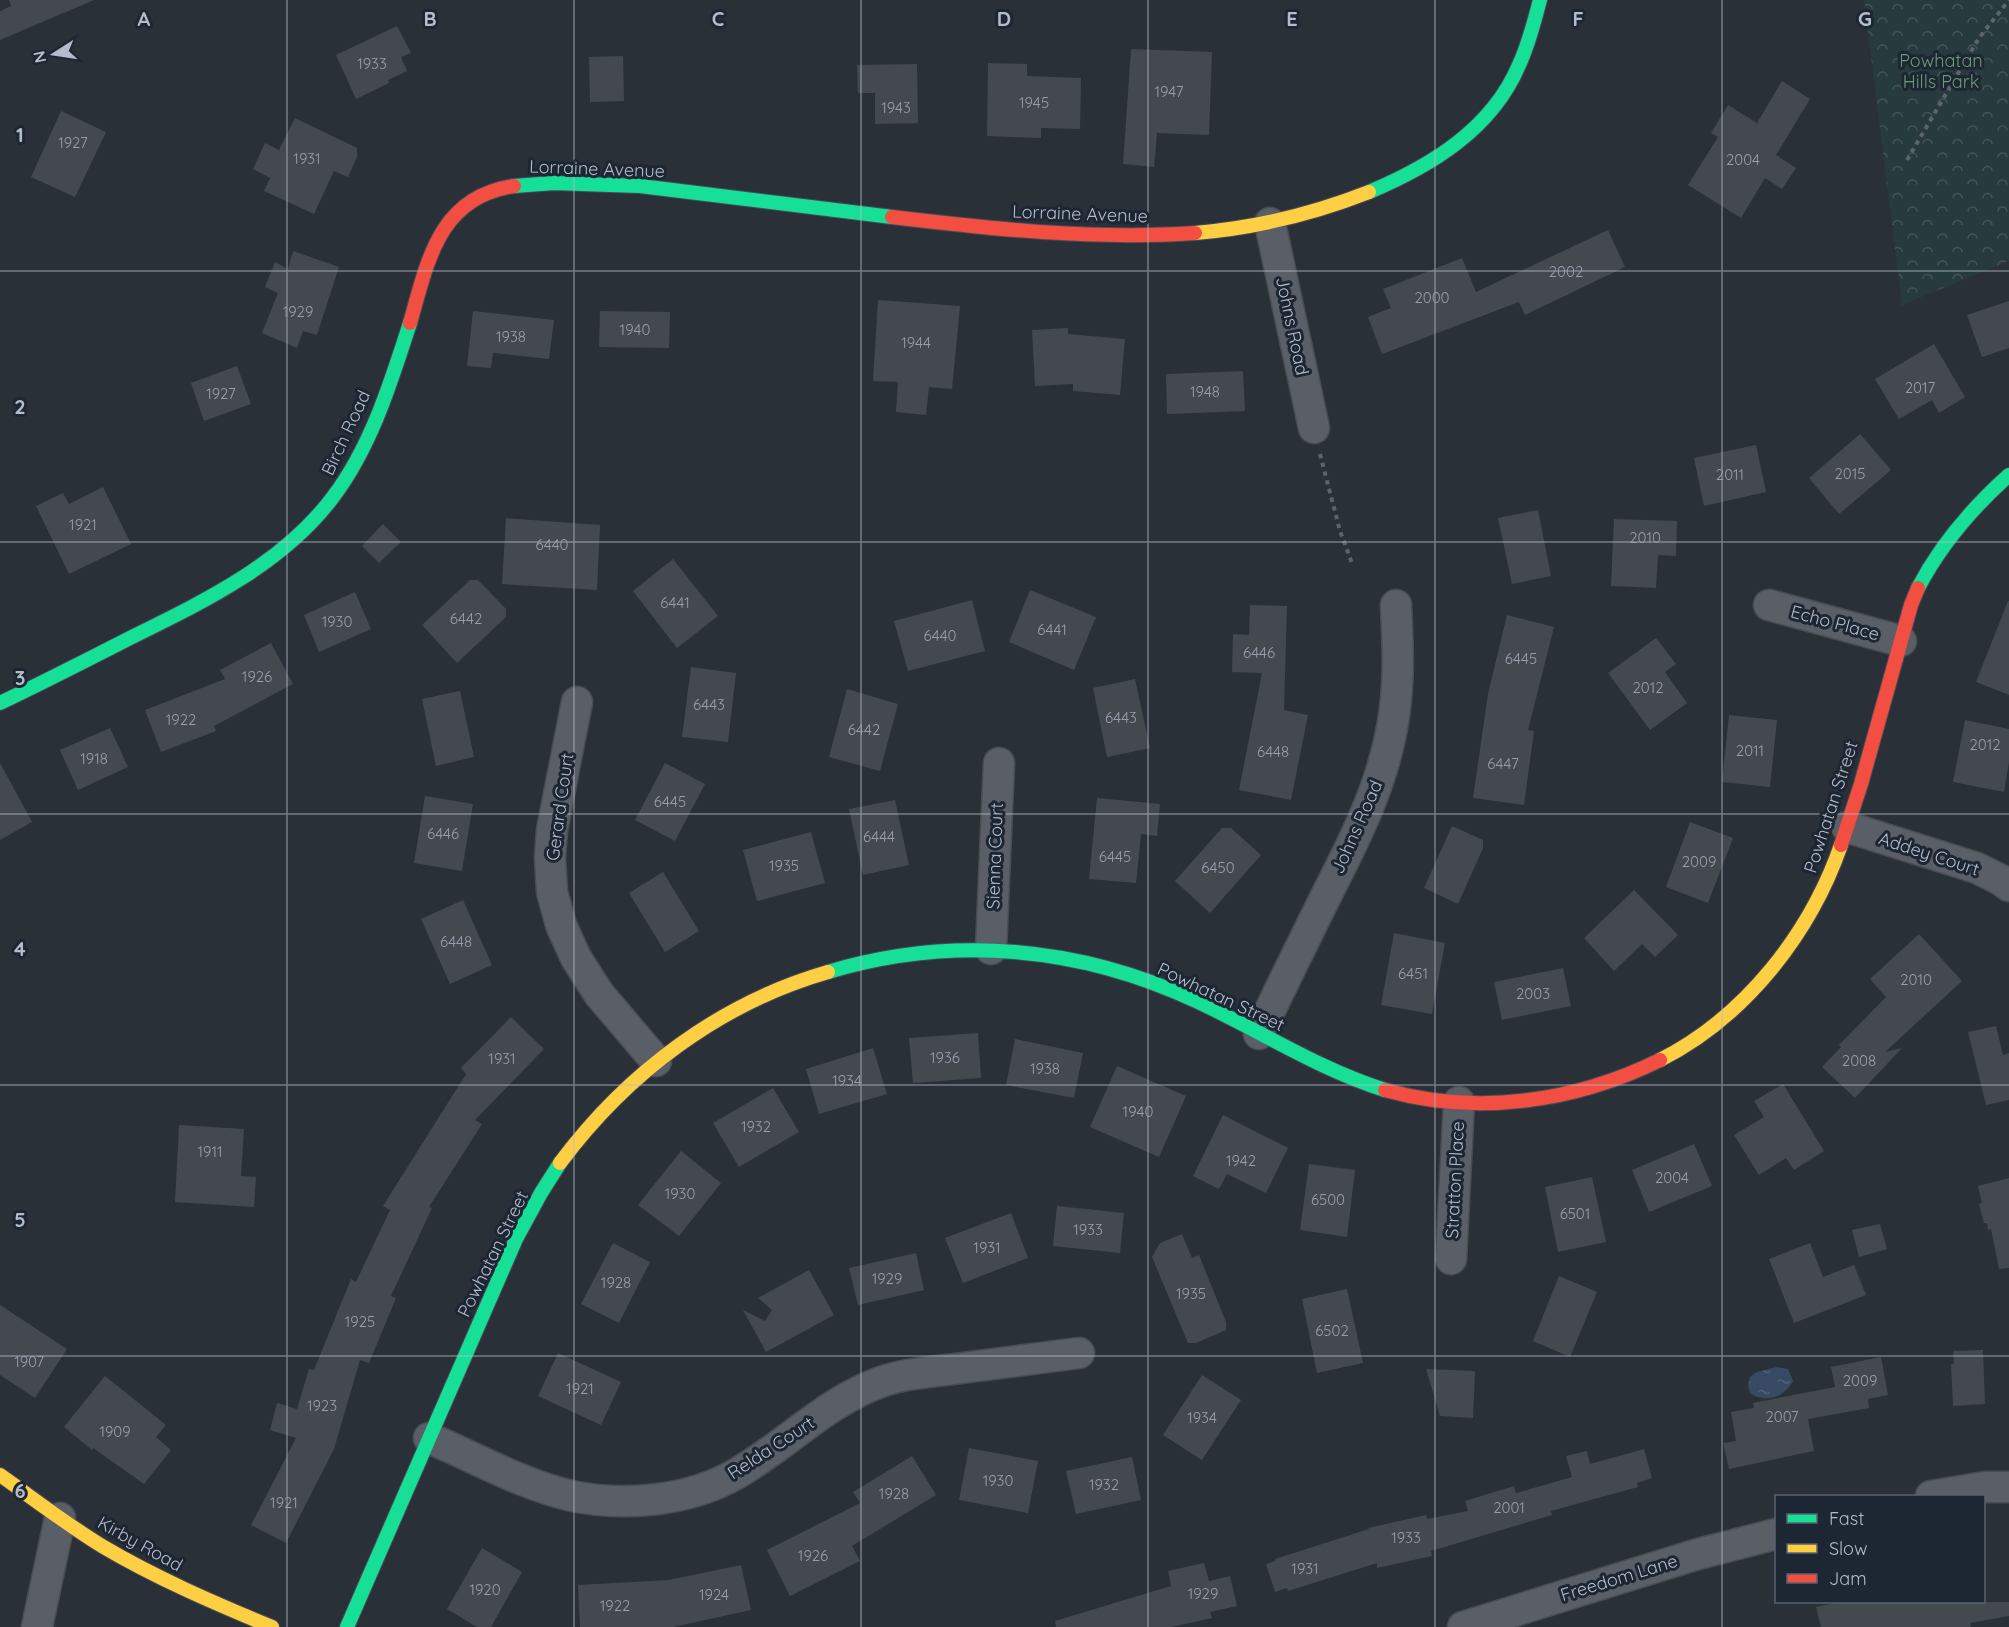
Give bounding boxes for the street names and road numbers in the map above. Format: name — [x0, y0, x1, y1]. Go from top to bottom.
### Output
street label: Lorraine Avenue — [529, 155, 665, 182]
street label: Lorraine Avenue — [1012, 200, 1148, 227]
street label: Johns Road — [1271, 275, 1314, 377]
street label: Birch Road — [316, 387, 375, 479]
street label: Echo Place — [1788, 600, 1882, 645]
street label: Powhatan Street — [1798, 738, 1863, 876]
street label: Gerard Court — [541, 752, 578, 862]
street label: Johns Road — [1326, 777, 1387, 877]
street label: Sienna Court — [981, 802, 1008, 910]
street label: Addey Court — [1876, 826, 1982, 881]
street label: Powhatan Street — [1154, 957, 1288, 1036]
street label: Stratton Place — [1440, 1121, 1469, 1239]
street label: Powhatan Street — [452, 1187, 533, 1321]
street label: Relda Court — [723, 1411, 818, 1484]
street label: Kirby Road — [94, 1511, 187, 1576]
street label: Freedom Lane — [1558, 1549, 1680, 1606]

